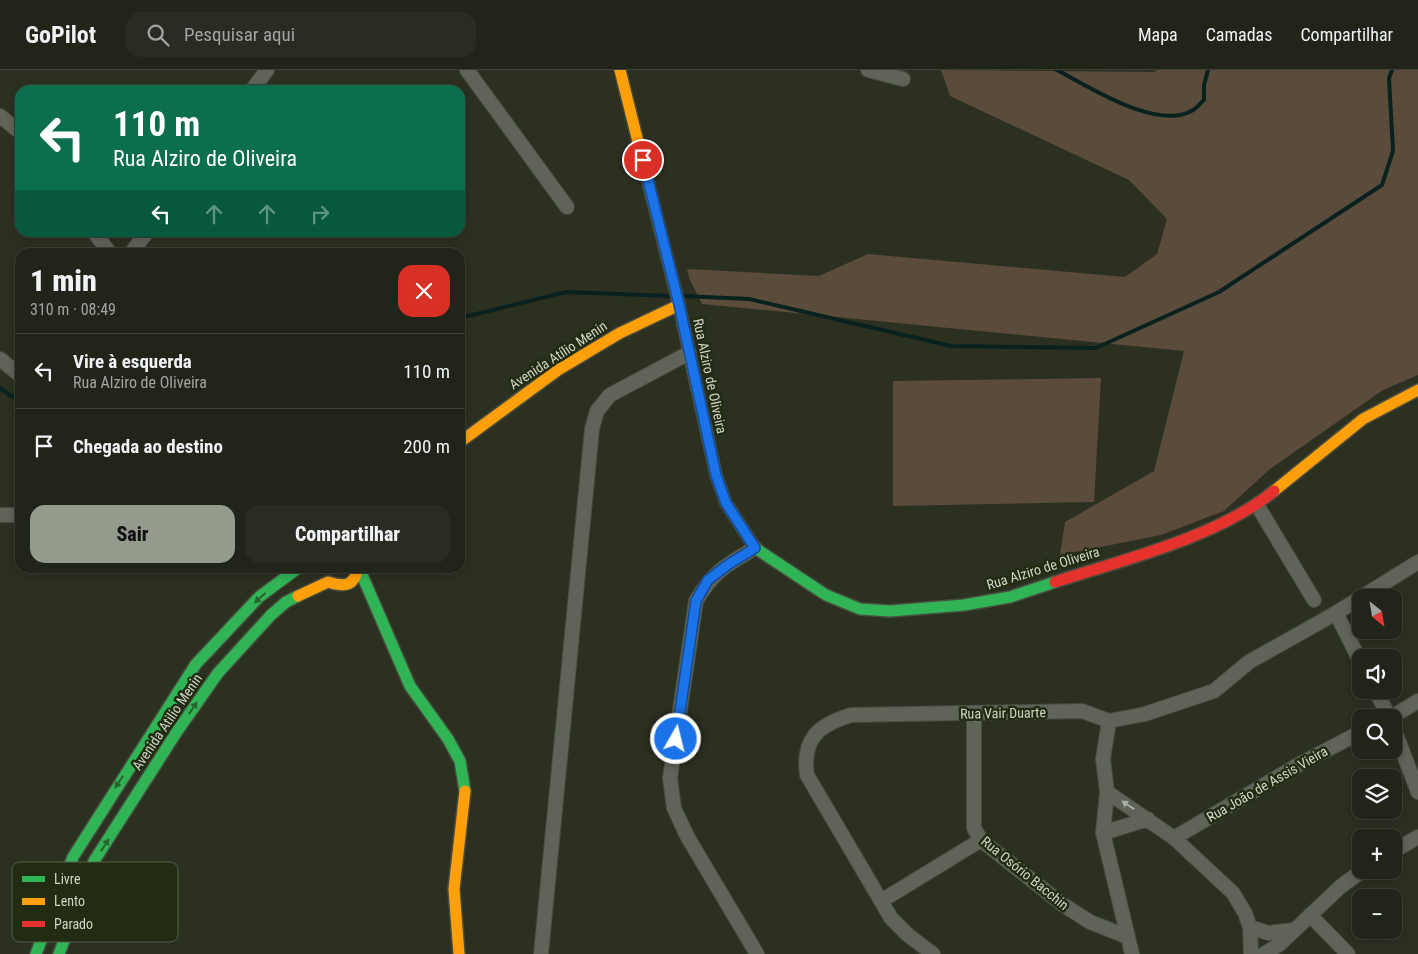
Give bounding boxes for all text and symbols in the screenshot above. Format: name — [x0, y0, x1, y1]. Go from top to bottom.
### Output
search box — [126, 12, 476, 57]
text: GoPilot — [25, 21, 96, 49]
icon: search — [144, 21, 172, 49]
text: Pesquisar aqui — [184, 23, 295, 46]
text: Mapa — [1138, 24, 1178, 45]
text: Camadas — [1206, 24, 1272, 45]
text: Compartilhar — [1300, 24, 1393, 45]
text: 110 m — [113, 104, 200, 145]
icon: left — [30, 105, 95, 170]
pin — [622, 139, 664, 181]
text: Rua Alziro de Oliveira — [113, 146, 297, 171]
icon: arrive — [629, 146, 657, 174]
icon: left — [147, 200, 175, 228]
icon: ahead — [200, 200, 228, 228]
icon: ahead — [253, 200, 281, 228]
icon: right — [306, 200, 334, 228]
text: 1 min — [30, 263, 97, 298]
button: close — [398, 265, 450, 317]
text: 310 m · 08:49 — [30, 300, 116, 319]
street label: Rua Alziro de Oliveira — [690, 317, 730, 435]
street label: Avenida Atílio Menin — [506, 318, 610, 392]
text: Vire à esquerda — [73, 350, 192, 373]
icon: left — [30, 357, 58, 385]
text: 110 m — [403, 360, 450, 383]
text: Rua Alziro de Oliveira — [73, 373, 207, 392]
icon: arrive — [30, 432, 58, 460]
text: Chegada ao destino — [73, 435, 223, 458]
text: 200 m — [403, 435, 450, 458]
button: Sair — [30, 505, 235, 563]
button: Compartilhar — [245, 505, 450, 563]
street label: Rua Alziro de Oliveira — [985, 543, 1101, 593]
north arrow — [1352, 589, 1402, 639]
map controls — [1352, 589, 1402, 939]
one-way arrow — [254, 592, 266, 604]
button: sound — [1352, 649, 1402, 699]
street label: Avenida Atilio Menin — [129, 671, 205, 773]
one-way arrow — [188, 702, 198, 715]
street label: Rua Vair Duarte — [960, 704, 1046, 722]
button: search — [1352, 709, 1402, 759]
position arrow — [649, 712, 701, 764]
street label: Rua João de Assis Vieira — [1204, 743, 1330, 825]
button: layers — [1352, 769, 1402, 819]
one-way arrow — [114, 775, 124, 789]
one-way arrow — [1122, 800, 1135, 810]
button: + — [1352, 829, 1402, 879]
street label: Rua Osório Bacchin — [978, 833, 1072, 913]
one-way arrow — [100, 838, 110, 852]
legend — [12, 862, 178, 942]
text: Livre — [54, 871, 81, 887]
button: − — [1352, 889, 1402, 939]
text: Lento — [54, 893, 85, 909]
text: Parado — [54, 916, 93, 932]

